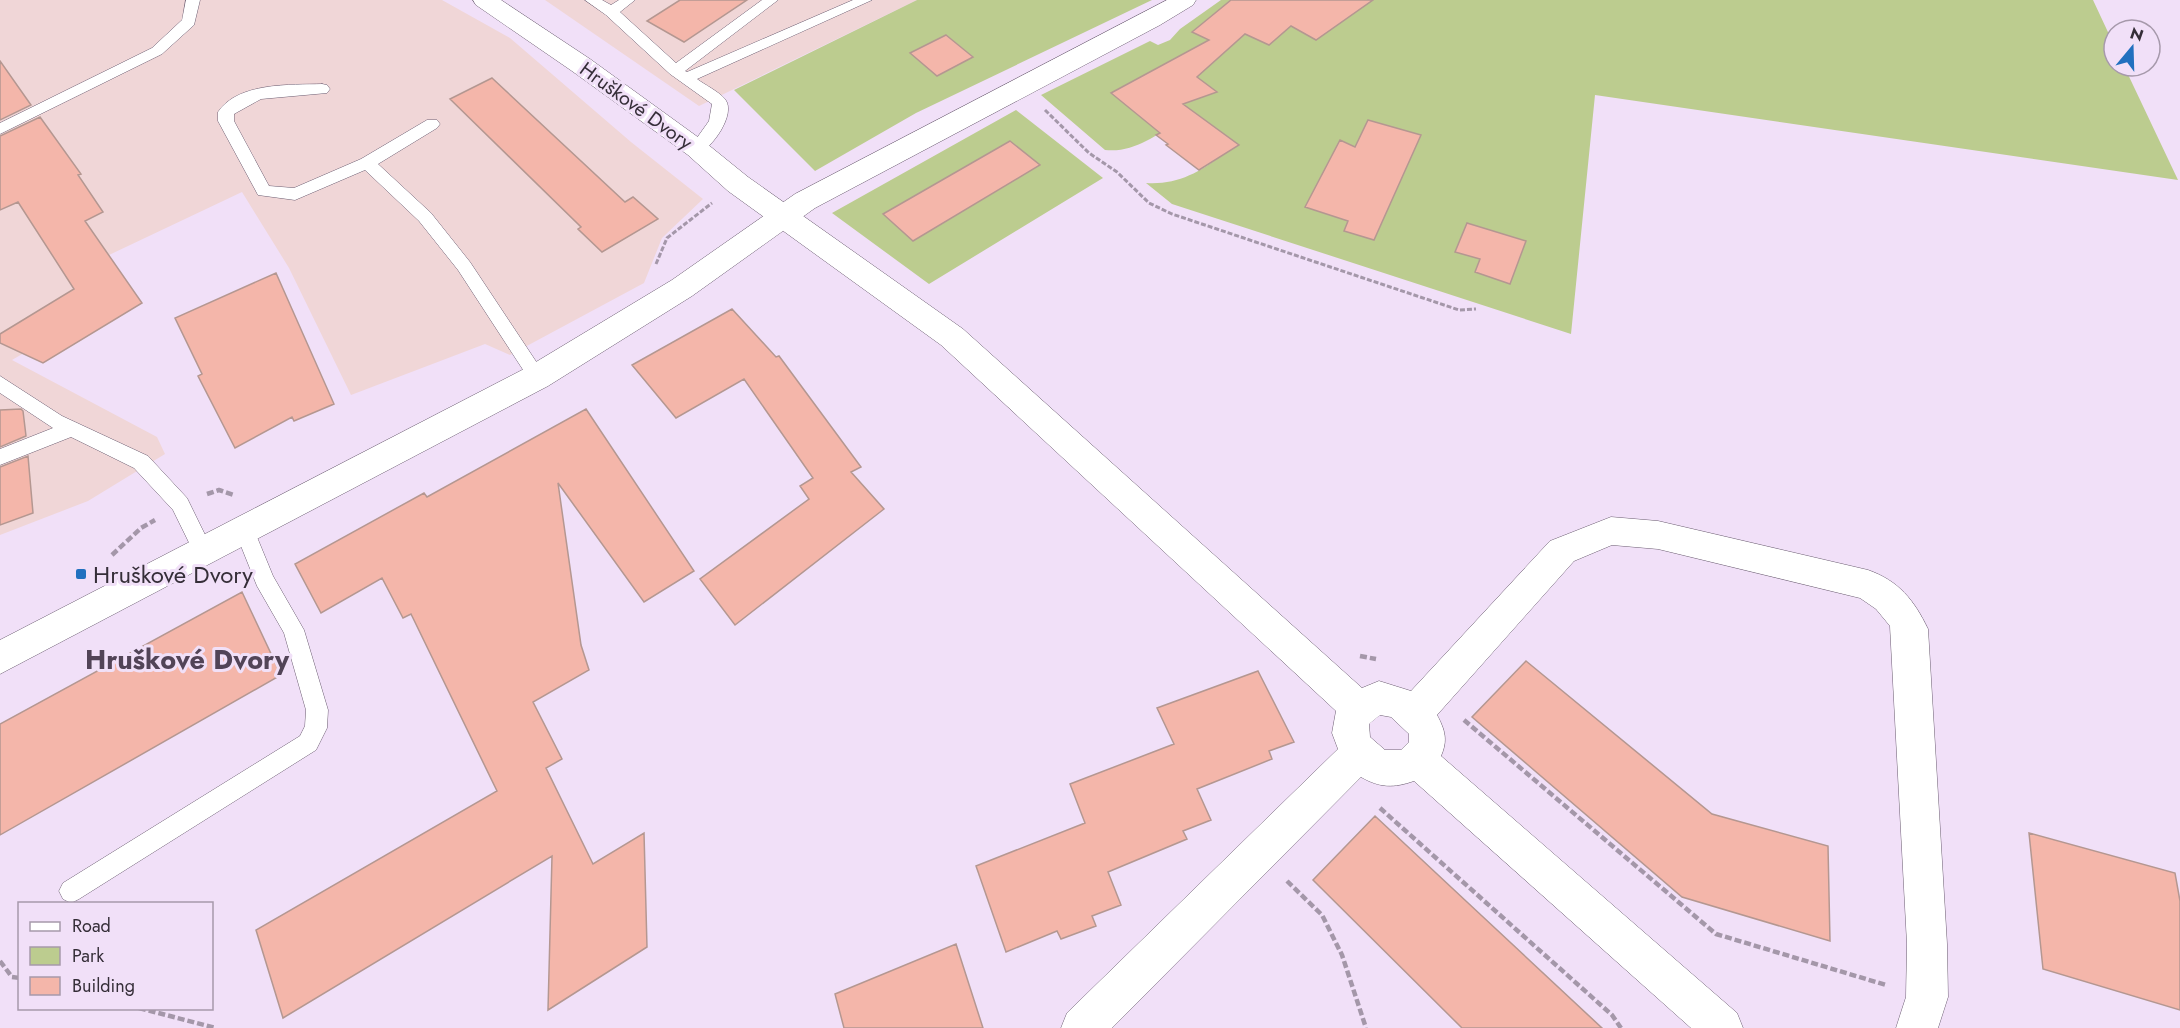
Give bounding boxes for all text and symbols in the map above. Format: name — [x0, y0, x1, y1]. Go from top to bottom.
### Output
north arrow — [2102, 18, 2162, 78]
text: N — [2127, 21, 2146, 47]
street label: Hruškové Dvory — [574, 55, 699, 157]
place label: Hruškové Dvory — [93, 557, 253, 592]
marker: Hruškové Dvory — [74, 567, 88, 581]
district label: Hruškové Dvory — [85, 640, 290, 679]
legend — [18, 902, 213, 1010]
text: Road — [72, 913, 111, 939]
text: Park — [72, 943, 104, 969]
text: Building — [72, 973, 135, 999]

